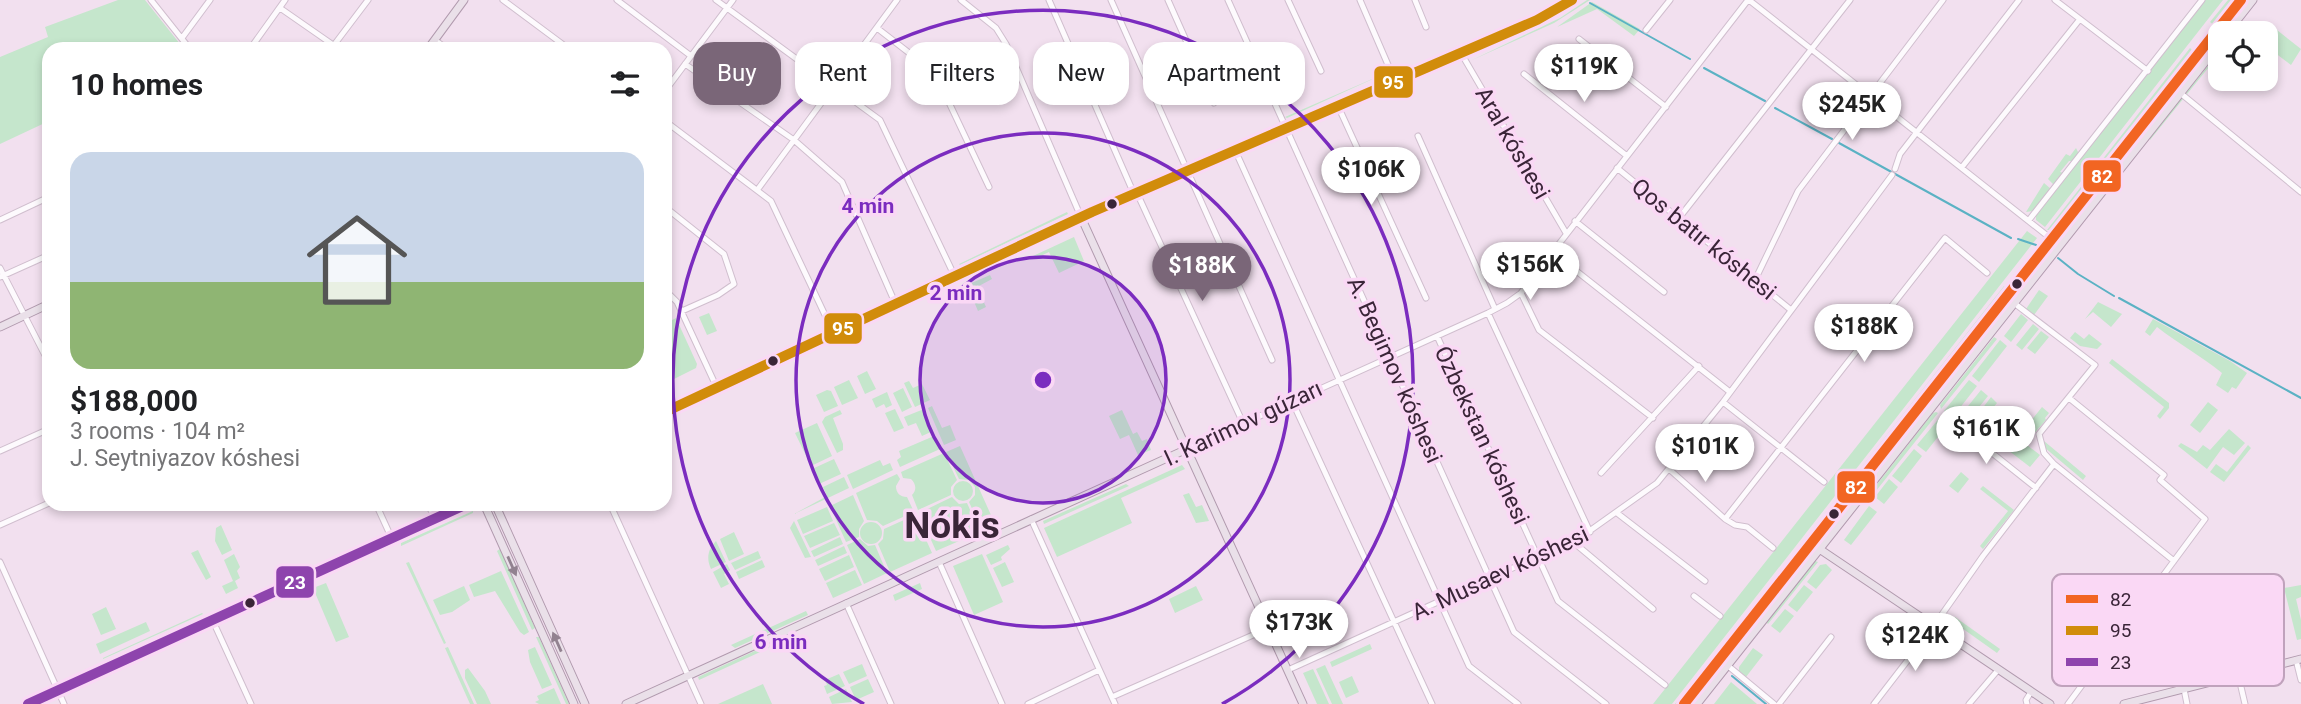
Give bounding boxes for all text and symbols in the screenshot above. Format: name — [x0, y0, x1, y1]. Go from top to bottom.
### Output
map controls — [2208, 21, 2278, 91]
button: locate — [2208, 21, 2278, 91]
chip: Buy — [693, 42, 781, 105]
chip: Rent — [795, 42, 891, 105]
chip: Filters — [905, 42, 1019, 105]
chip: New — [1033, 42, 1129, 105]
chip: Apartment — [1143, 42, 1305, 105]
pin: $119K — [1535, 44, 1633, 104]
text: $119K — [1550, 53, 1618, 80]
icon: filters — [606, 65, 644, 103]
line badge: 95 — [1373, 65, 1414, 99]
text: 10 homes — [70, 67, 203, 102]
text: 95 — [1382, 71, 1404, 94]
street label: Aral kóshesi — [1470, 82, 1556, 204]
pin: $245K — [1803, 82, 1901, 142]
text: $245K — [1818, 91, 1886, 118]
pin: $106K — [1322, 148, 1420, 207]
text: $106K — [1337, 156, 1405, 183]
line badge: 82 — [2082, 159, 2122, 193]
text: 82 — [2091, 165, 2113, 188]
street label: Qos batır kóshesi — [1626, 173, 1781, 306]
text: 4 min — [842, 194, 894, 218]
icon: home — [294, 197, 420, 323]
unlabelled marker — [1105, 197, 1119, 211]
pin: $156K — [1481, 243, 1579, 302]
pin: $188K — [1153, 244, 1251, 303]
text: $156K — [1496, 251, 1564, 278]
text: $188K — [1168, 252, 1236, 279]
street label: A. Begimov kóshesi — [1341, 273, 1448, 467]
unlabelled marker — [2010, 277, 2024, 291]
text: 2 min — [930, 281, 982, 305]
pin: $188K — [1815, 304, 1913, 364]
line badge: 95 — [823, 312, 863, 345]
text: $188K — [1830, 313, 1898, 340]
text: 95 — [832, 317, 854, 340]
street label: Ózbekstan kóshesi — [1428, 341, 1536, 529]
unlabelled marker — [766, 354, 780, 368]
centre of rings — [1031, 368, 1055, 392]
street label: I. Karimov gúzarı — [1160, 375, 1327, 472]
text: $188,000 — [70, 383, 198, 418]
pin: $161K — [1937, 406, 2035, 466]
text: $161K — [1952, 415, 2020, 442]
text: 3 rooms · 104 m² — [70, 418, 245, 445]
pin: $101K — [1656, 424, 1754, 484]
text: $101K — [1671, 433, 1739, 460]
text: J. Seytniyazov kóshesi — [70, 445, 300, 472]
line badge: 82 — [1836, 470, 1876, 504]
text: 82 — [1845, 476, 1867, 499]
district label: Nókis — [904, 504, 1000, 547]
unlabelled marker — [1827, 507, 1841, 521]
street label: A. Musaev kóshesi — [1408, 521, 1593, 626]
one-way arrow — [506, 556, 518, 576]
line badge: 23 — [275, 565, 315, 599]
text: 23 — [284, 571, 306, 594]
legend — [2052, 574, 2284, 686]
text: 82 — [2110, 588, 2131, 611]
unlabelled marker — [243, 596, 257, 610]
pin: $173K — [1250, 600, 1348, 660]
text: $173K — [1265, 609, 1333, 636]
pin: $124K — [1866, 614, 1964, 673]
text: 95 — [2110, 619, 2131, 642]
text: $124K — [1881, 622, 1949, 649]
text: 6 min — [755, 630, 807, 654]
one-way arrow — [551, 632, 563, 652]
text: 23 — [2110, 651, 2131, 674]

